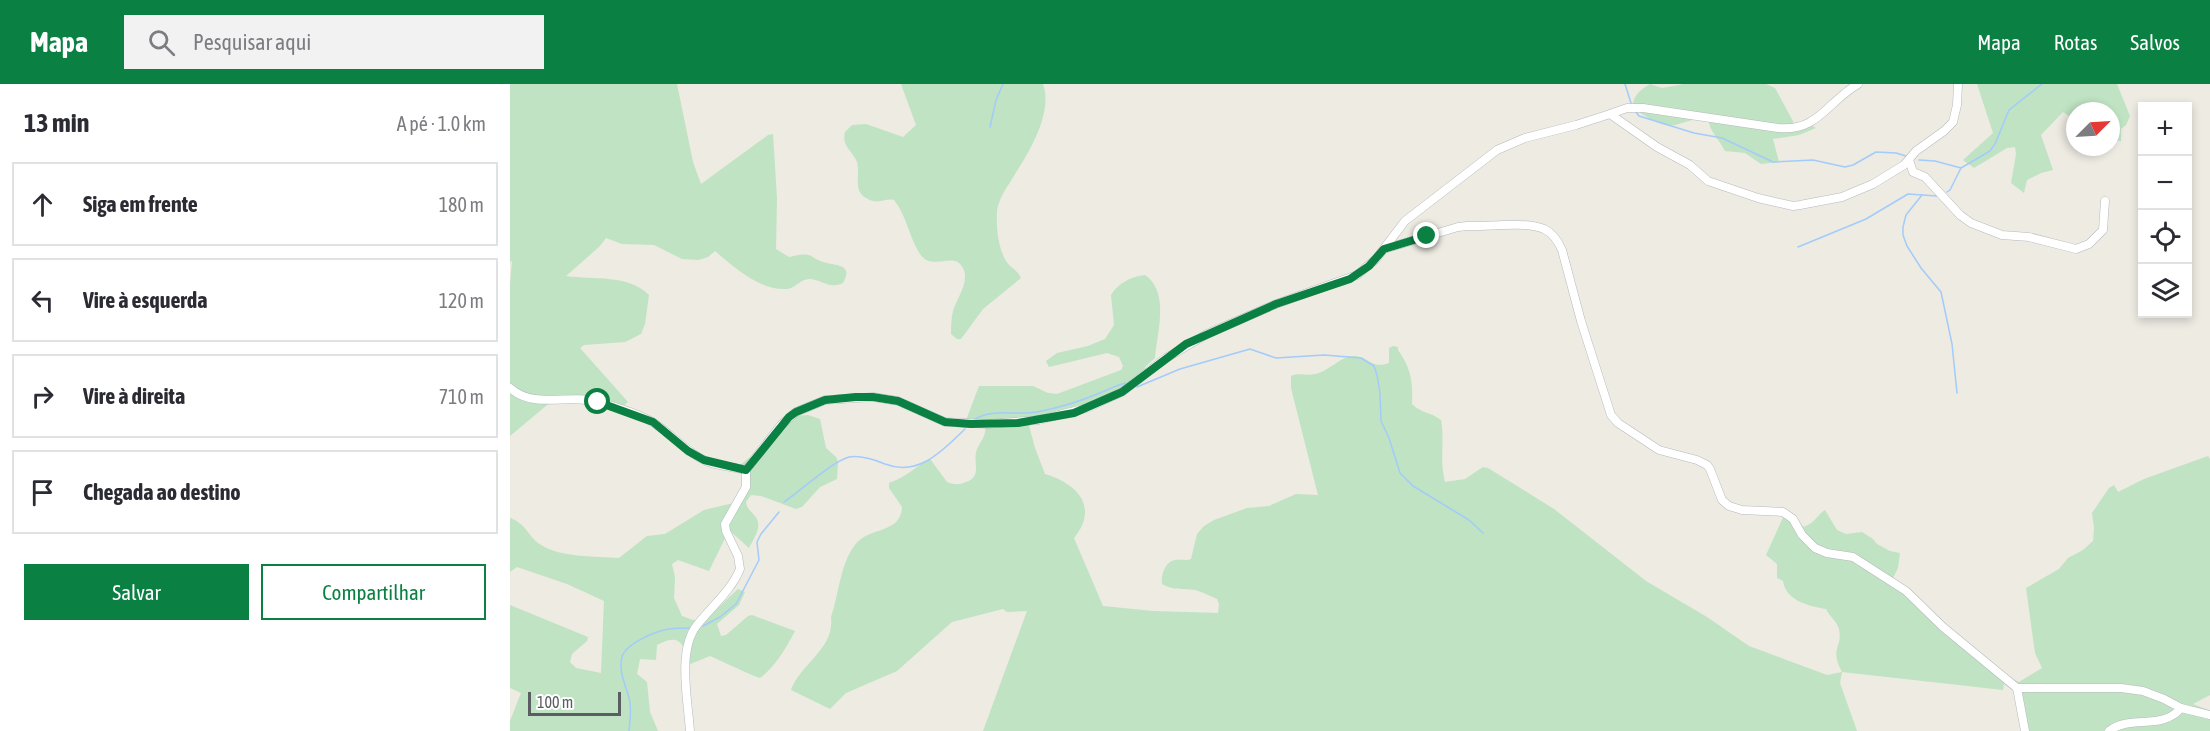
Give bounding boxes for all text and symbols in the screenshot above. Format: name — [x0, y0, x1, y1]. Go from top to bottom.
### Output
search box — [124, 15, 544, 69]
text: Mapa — [30, 26, 88, 58]
icon: search — [145, 26, 178, 59]
text: Pesquisar aqui — [193, 29, 311, 55]
text: Mapa — [1977, 30, 2021, 54]
text: Rotas — [2054, 30, 2097, 54]
text: Salvos — [2130, 30, 2180, 54]
north arrow — [2066, 102, 2120, 156]
map controls — [2138, 102, 2192, 318]
button: + — [2138, 102, 2192, 156]
text: 13 min — [24, 108, 89, 138]
text: A pé · 1.0 km — [397, 112, 486, 135]
button: − — [2138, 156, 2192, 210]
icon: ahead — [26, 188, 59, 221]
text: Siga em frente — [83, 191, 198, 217]
text: 180 m — [439, 193, 484, 216]
button: locate — [2138, 210, 2192, 264]
route end — [1413, 222, 1439, 248]
button: layers — [2138, 264, 2192, 318]
icon: left — [26, 284, 59, 317]
text: Vire à esquerda — [83, 287, 208, 313]
text: 120 m — [439, 289, 484, 312]
icon: right — [26, 380, 59, 413]
text: Vire à direita — [83, 383, 185, 409]
text: 710 m — [439, 385, 484, 408]
route start — [584, 388, 610, 414]
icon: arrive — [26, 476, 59, 509]
text: Chegada ao destino — [83, 479, 241, 505]
button: Salvar — [24, 564, 249, 620]
button: Compartilhar — [261, 564, 486, 620]
scale bar — [528, 689, 621, 716]
text: 100 m — [537, 693, 573, 711]

